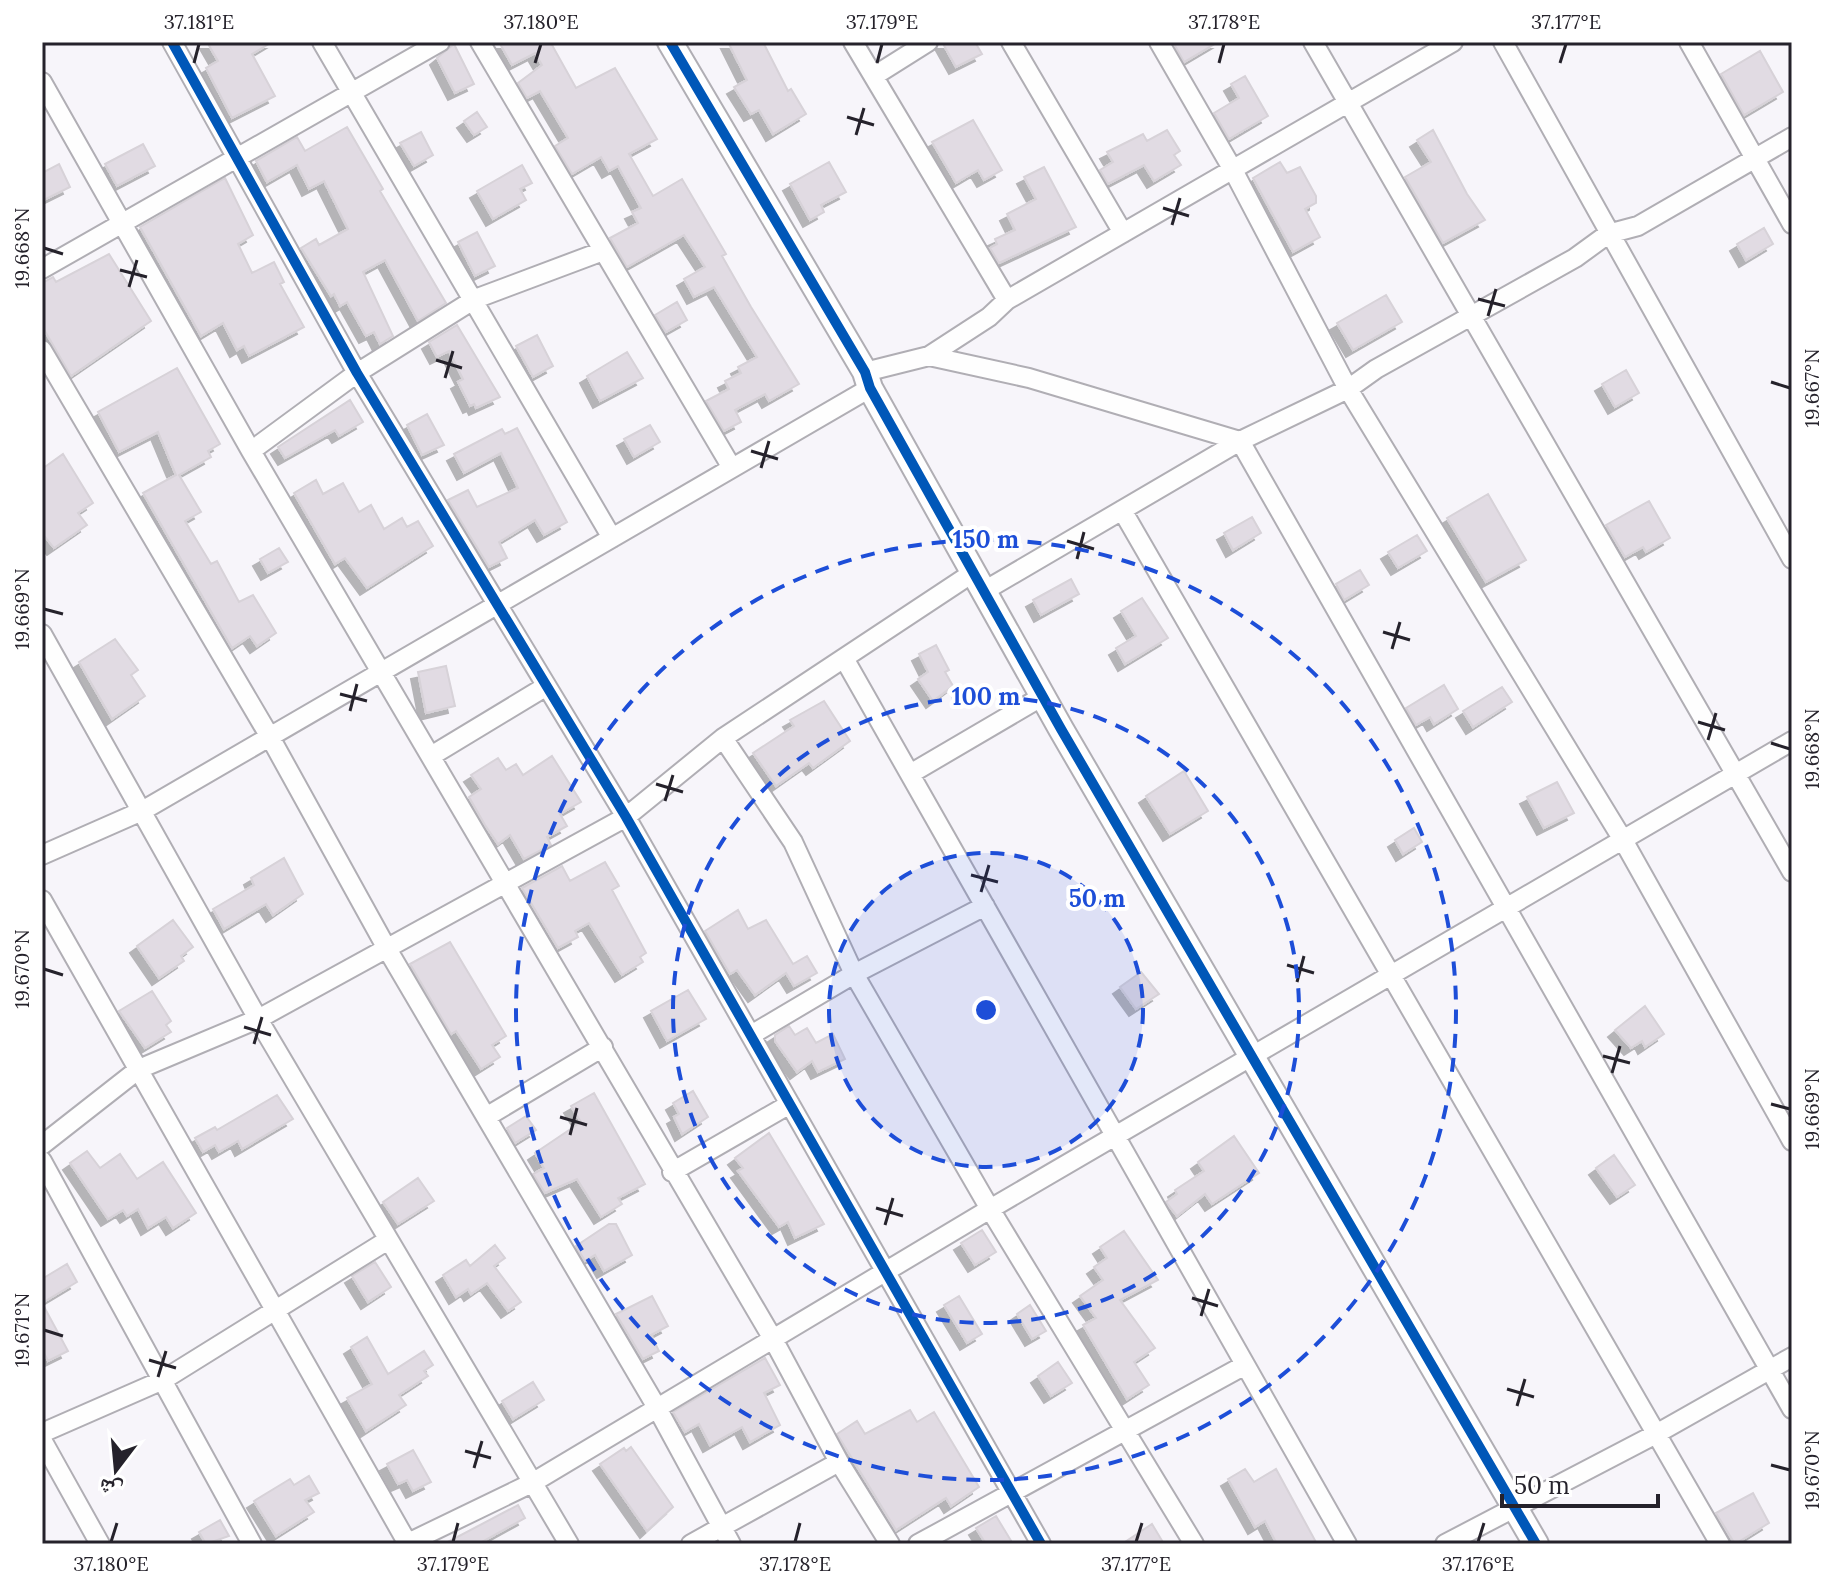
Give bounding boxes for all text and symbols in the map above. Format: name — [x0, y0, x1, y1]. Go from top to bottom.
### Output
text: 37.181°E — [164, 9, 234, 34]
text: 37.180°E — [503, 9, 579, 34]
text: 37.179°E — [846, 9, 918, 34]
text: 37.178°E — [1188, 9, 1260, 34]
text: 37.177°E — [1531, 9, 1601, 34]
text: 19.668°N — [9, 208, 34, 288]
text: 19.667°N — [1799, 349, 1824, 427]
text: 150 m — [953, 524, 1019, 555]
text: 19.669°N — [9, 568, 34, 650]
text: 100 m — [952, 681, 1020, 712]
text: 19.668°N — [1799, 709, 1824, 789]
text: 50 m — [1069, 883, 1125, 914]
text: 19.670°N — [9, 929, 34, 1009]
centre of rings — [972, 996, 1000, 1024]
text: 19.669°N — [1799, 1068, 1824, 1150]
text: 19.671°N — [9, 1293, 34, 1367]
north arrow — [76, 1430, 156, 1510]
text: 19.670°N — [1799, 1430, 1824, 1510]
scale bar — [1502, 1458, 1658, 1508]
text: 50 m — [1514, 1470, 1570, 1501]
text: ش — [95, 1473, 126, 1506]
text: 37.180°E — [73, 1551, 149, 1576]
text: 37.179°E — [417, 1551, 489, 1576]
text: 37.178°E — [759, 1551, 831, 1576]
text: 37.177°E — [1101, 1551, 1171, 1576]
text: 37.176°E — [1442, 1551, 1514, 1576]

